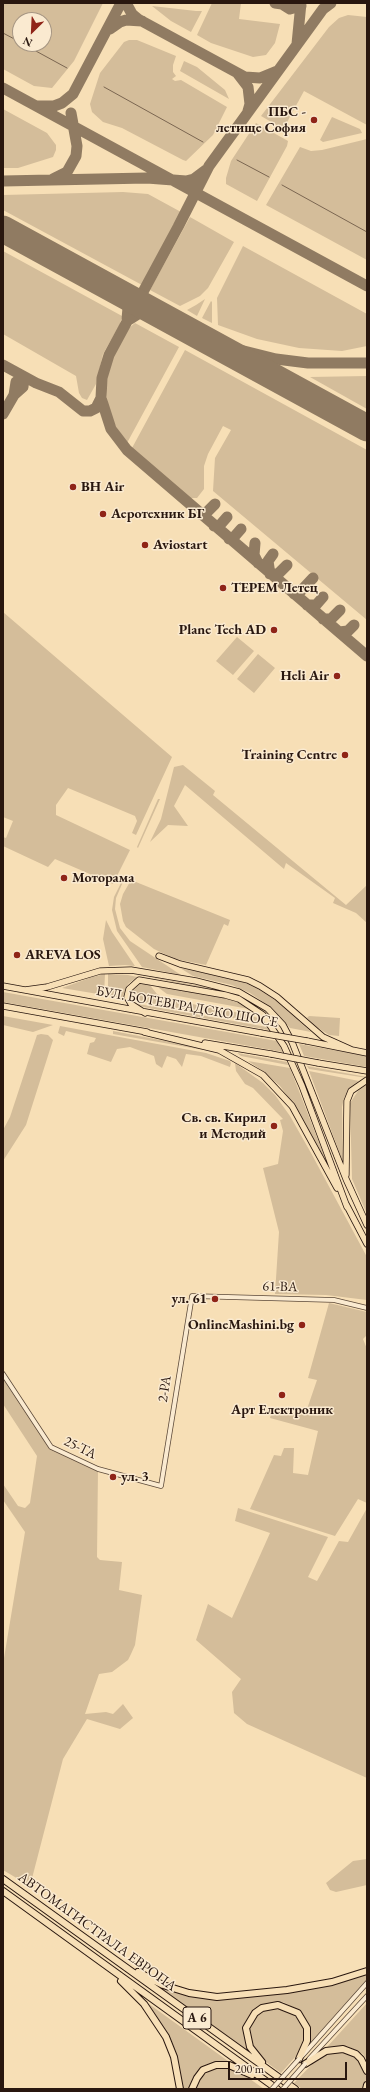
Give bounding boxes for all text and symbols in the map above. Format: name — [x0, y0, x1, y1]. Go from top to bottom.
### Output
north arrow — [12, 12, 52, 52]
text: N — [21, 34, 34, 50]
place label: ПБС - летище София — [216, 104, 306, 136]
marker: ПБС - летище София — [309, 115, 319, 125]
place label: BH Air — [81, 479, 124, 495]
marker: BH Air — [68, 482, 78, 492]
place label: Аеротехник БГ — [111, 506, 204, 522]
marker: Аеротехник БГ — [98, 509, 108, 519]
place label: Aviostart — [153, 537, 207, 553]
marker: Aviostart — [140, 540, 150, 550]
place label: ТЕРЕМ Летец — [231, 580, 318, 596]
marker: ТЕРЕМ Летец — [218, 583, 228, 593]
place label: Plane Tech AD — [179, 622, 266, 638]
marker: Plane Tech AD — [269, 625, 279, 635]
place label: Heli Air — [281, 668, 329, 684]
marker: Heli Air — [332, 671, 342, 681]
place label: Training Centre — [242, 747, 337, 763]
marker: Training Centre — [340, 750, 350, 760]
place label: Моторама — [72, 870, 134, 886]
marker: Моторама — [59, 873, 69, 883]
place label: AREVA LOS — [25, 947, 101, 963]
marker: AREVA LOS — [12, 950, 22, 960]
street label: БУЛ. БОТЕВГРАДСКО ШОСЕ — [95, 983, 279, 1031]
place label: Св. св. Кирил и Методий — [182, 1110, 266, 1142]
marker: Св. св. Кирил и Методий — [269, 1121, 279, 1131]
street label: 61-ВА — [262, 1278, 298, 1296]
place label: ул. 61 — [172, 1291, 207, 1307]
marker: ул. 61 — [210, 1294, 220, 1304]
place label: ОnlineMashini.bg — [188, 1317, 294, 1333]
marker: ОnlineMashini.bg — [297, 1320, 307, 1330]
street label: 2-РА — [155, 1374, 175, 1404]
marker: Арт Електроник — [277, 1390, 287, 1400]
place label: Арт Електроник — [231, 1402, 333, 1418]
street label: 25-ТА — [61, 1433, 99, 1463]
place label: ул. 3 — [121, 1469, 149, 1485]
marker: ул. 3 — [108, 1472, 118, 1482]
street label: АВТОМАГИСТРАЛА ЕВРОПА — [14, 1869, 180, 1995]
road number: A 6 — [183, 2007, 211, 2029]
scale bar — [230, 2054, 349, 2080]
text: 200 m — [235, 2061, 264, 2077]

